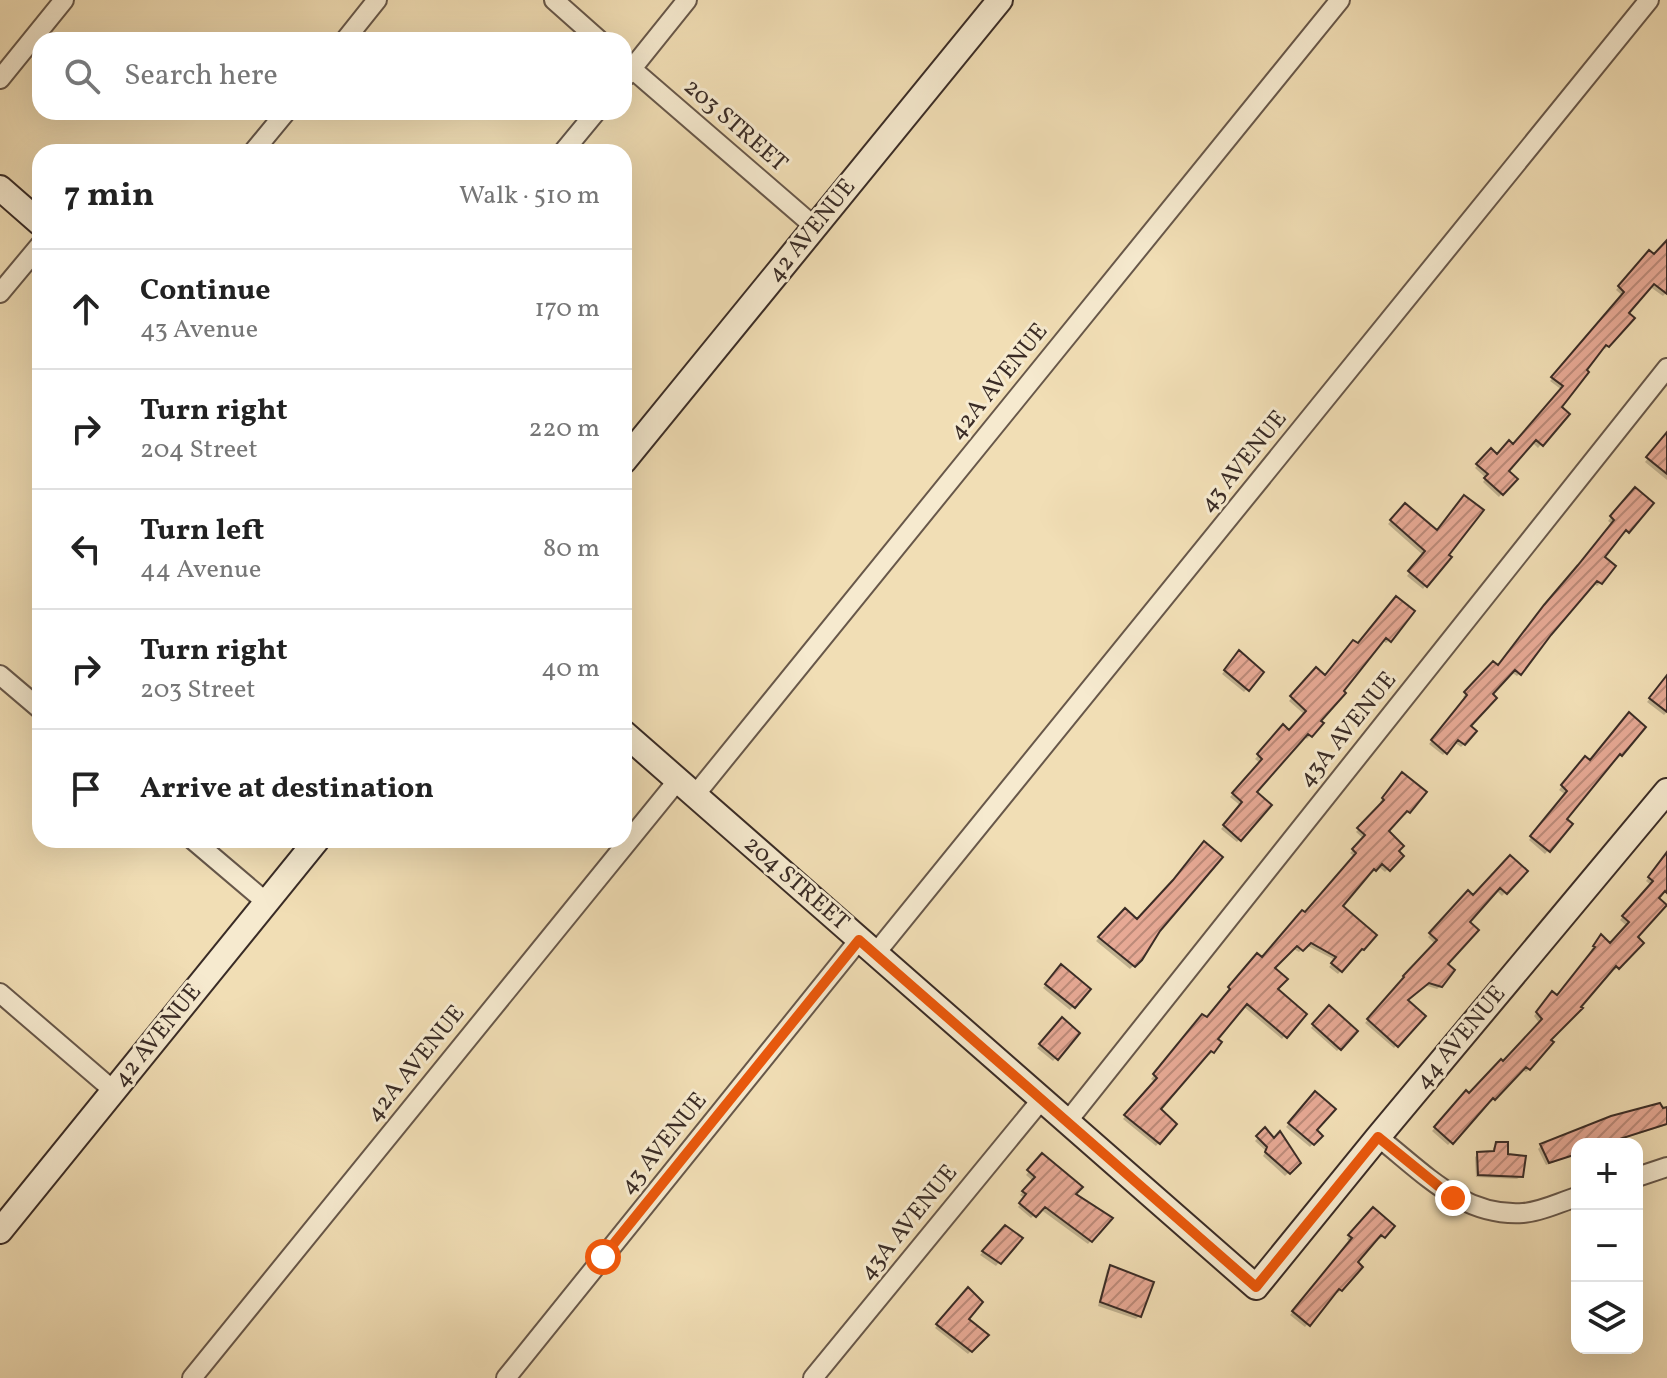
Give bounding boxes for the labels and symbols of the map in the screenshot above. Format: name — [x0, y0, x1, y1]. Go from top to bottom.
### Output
street label: 203 STREET — [676, 71, 794, 181]
street label: 42 AVENUE — [760, 172, 864, 290]
street label: 42A AVENUE — [941, 316, 1057, 448]
street label: 43 AVENUE — [1192, 403, 1296, 521]
street label: 43A AVENUE — [1291, 665, 1405, 795]
street label: 204 STREET — [736, 828, 856, 940]
street label: 42 AVENUE — [106, 977, 210, 1095]
street label: 44 AVENUE — [1407, 979, 1515, 1097]
street label: 42A AVENUE — [358, 998, 474, 1130]
street label: 43 AVENUE — [612, 1085, 716, 1203]
street label: 43A AVENUE — [852, 1158, 966, 1288]
route end — [1435, 1180, 1471, 1216]
route start — [585, 1239, 621, 1275]

